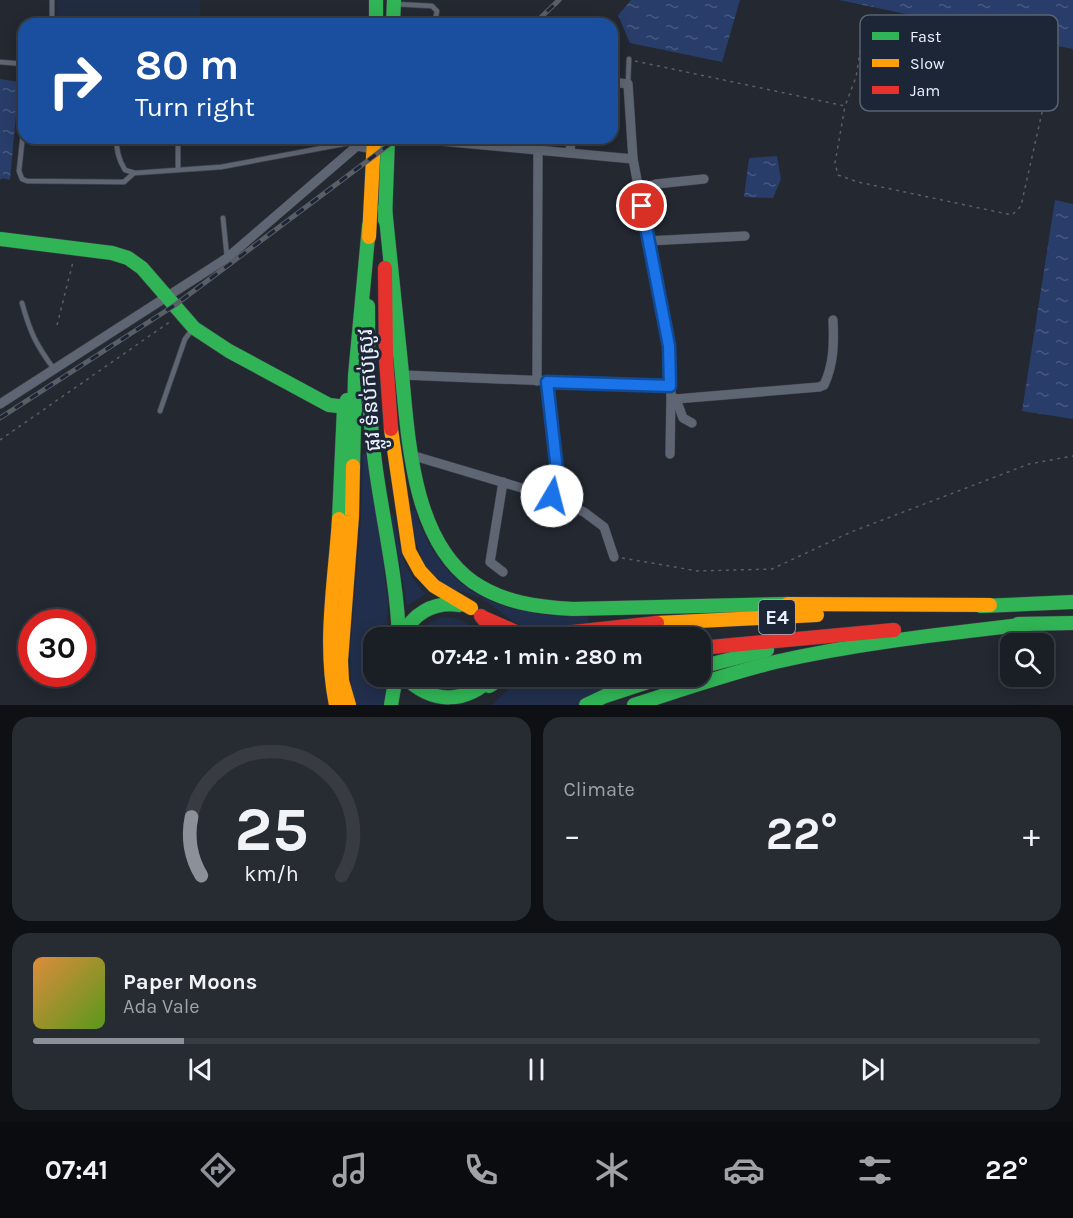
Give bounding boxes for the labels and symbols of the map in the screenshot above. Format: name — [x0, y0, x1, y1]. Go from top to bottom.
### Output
legend — [860, 15, 1058, 111]
text: Fast — [910, 27, 941, 46]
text: Slow — [910, 54, 945, 73]
text: Jam — [910, 81, 940, 100]
pin — [616, 180, 667, 231]
street label: ផ្លូវ ទំនប់កប់ស្រូវ — [353, 327, 392, 452]
position arrow — [520, 464, 584, 528]
road number: E4 — [759, 600, 795, 634]
speed limit sign: 30 — [18, 609, 96, 687]

